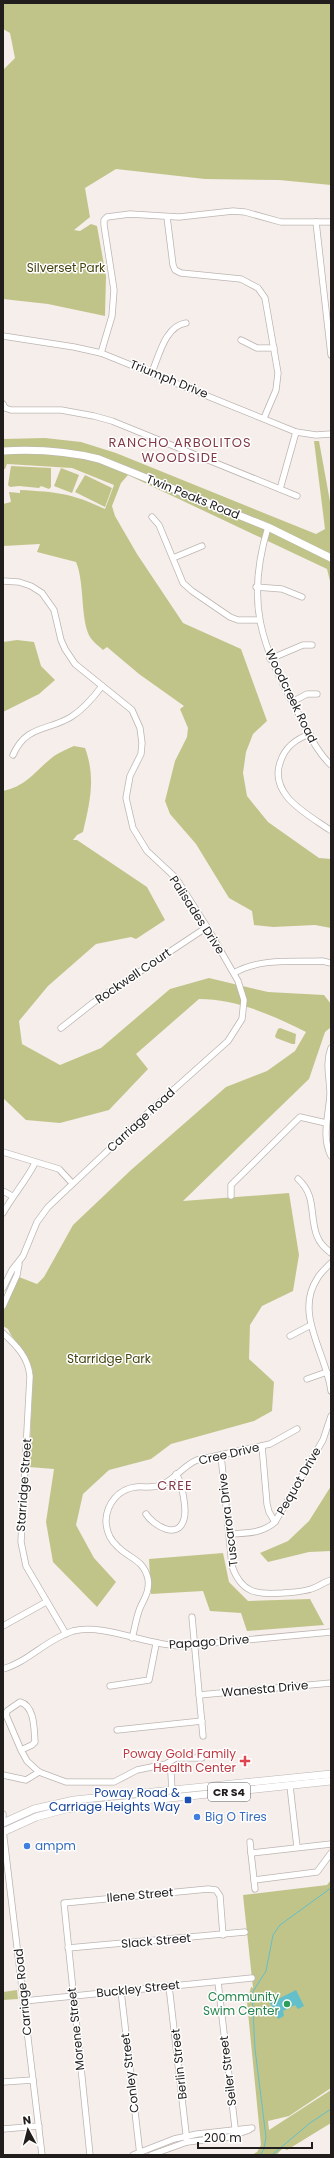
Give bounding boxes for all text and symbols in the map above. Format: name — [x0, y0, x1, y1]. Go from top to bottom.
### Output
park label: Silverset Park — [27, 259, 106, 276]
street label: Triumph Drive — [128, 355, 211, 402]
district label: RANCHO ARBOLITOS WOODSIDE — [108, 433, 252, 467]
street label: Twin Peaks Road — [144, 470, 243, 523]
street label: Woodcreek Road — [261, 646, 322, 746]
street label: Palisades Drive — [166, 872, 229, 957]
street label: Rockwell Court — [91, 944, 174, 1007]
street label: Carriage Road — [103, 1084, 178, 1156]
park label: Starridge Park — [67, 1350, 152, 1367]
street label: Starridge Street — [12, 1438, 35, 1532]
street label: Cree Drive — [197, 1438, 261, 1469]
street label: Pequot Drive — [272, 1444, 325, 1518]
street label: Tuscarora Drive — [213, 1472, 242, 1568]
district label: CREE — [157, 1476, 193, 1495]
street label: Papago Drive — [168, 1630, 250, 1653]
street label: Wanesta Drive — [221, 1676, 309, 1701]
place label: Poway Gold Family Health Center — [123, 1745, 237, 1776]
marker: Poway Gold Family Health Center — [239, 1755, 251, 1767]
road number: CR S4 — [208, 1783, 250, 1801]
place label: Poway Road & Carriage Heights Way — [49, 1784, 180, 1815]
marker: Poway Road & Carriage Heights Way — [183, 1795, 193, 1805]
place label: Big O Tires — [205, 1808, 267, 1825]
marker: Big O Tires — [192, 1812, 202, 1822]
place label: ampm — [35, 1837, 76, 1854]
marker: ampm — [22, 1841, 32, 1851]
street label: Ilene Street — [106, 1883, 174, 1906]
street label: Slack Street — [120, 1929, 192, 1952]
street label: Carriage Road — [9, 1948, 36, 2036]
street label: Buckley Street — [95, 1976, 181, 2001]
street label: Morene Street — [63, 1987, 88, 2071]
place label: Community Swim Center — [203, 1988, 280, 2019]
marker: Community Swim Center — [282, 1999, 292, 2009]
street label: Berlin Street — [166, 2028, 191, 2100]
street label: Conley Street — [116, 2032, 143, 2114]
street label: Seiler Street — [215, 2035, 240, 2107]
north arrow — [8, 2110, 48, 2150]
text: N — [22, 2112, 32, 2129]
scale bar — [198, 2124, 312, 2150]
text: 200 m — [204, 2129, 242, 2146]

